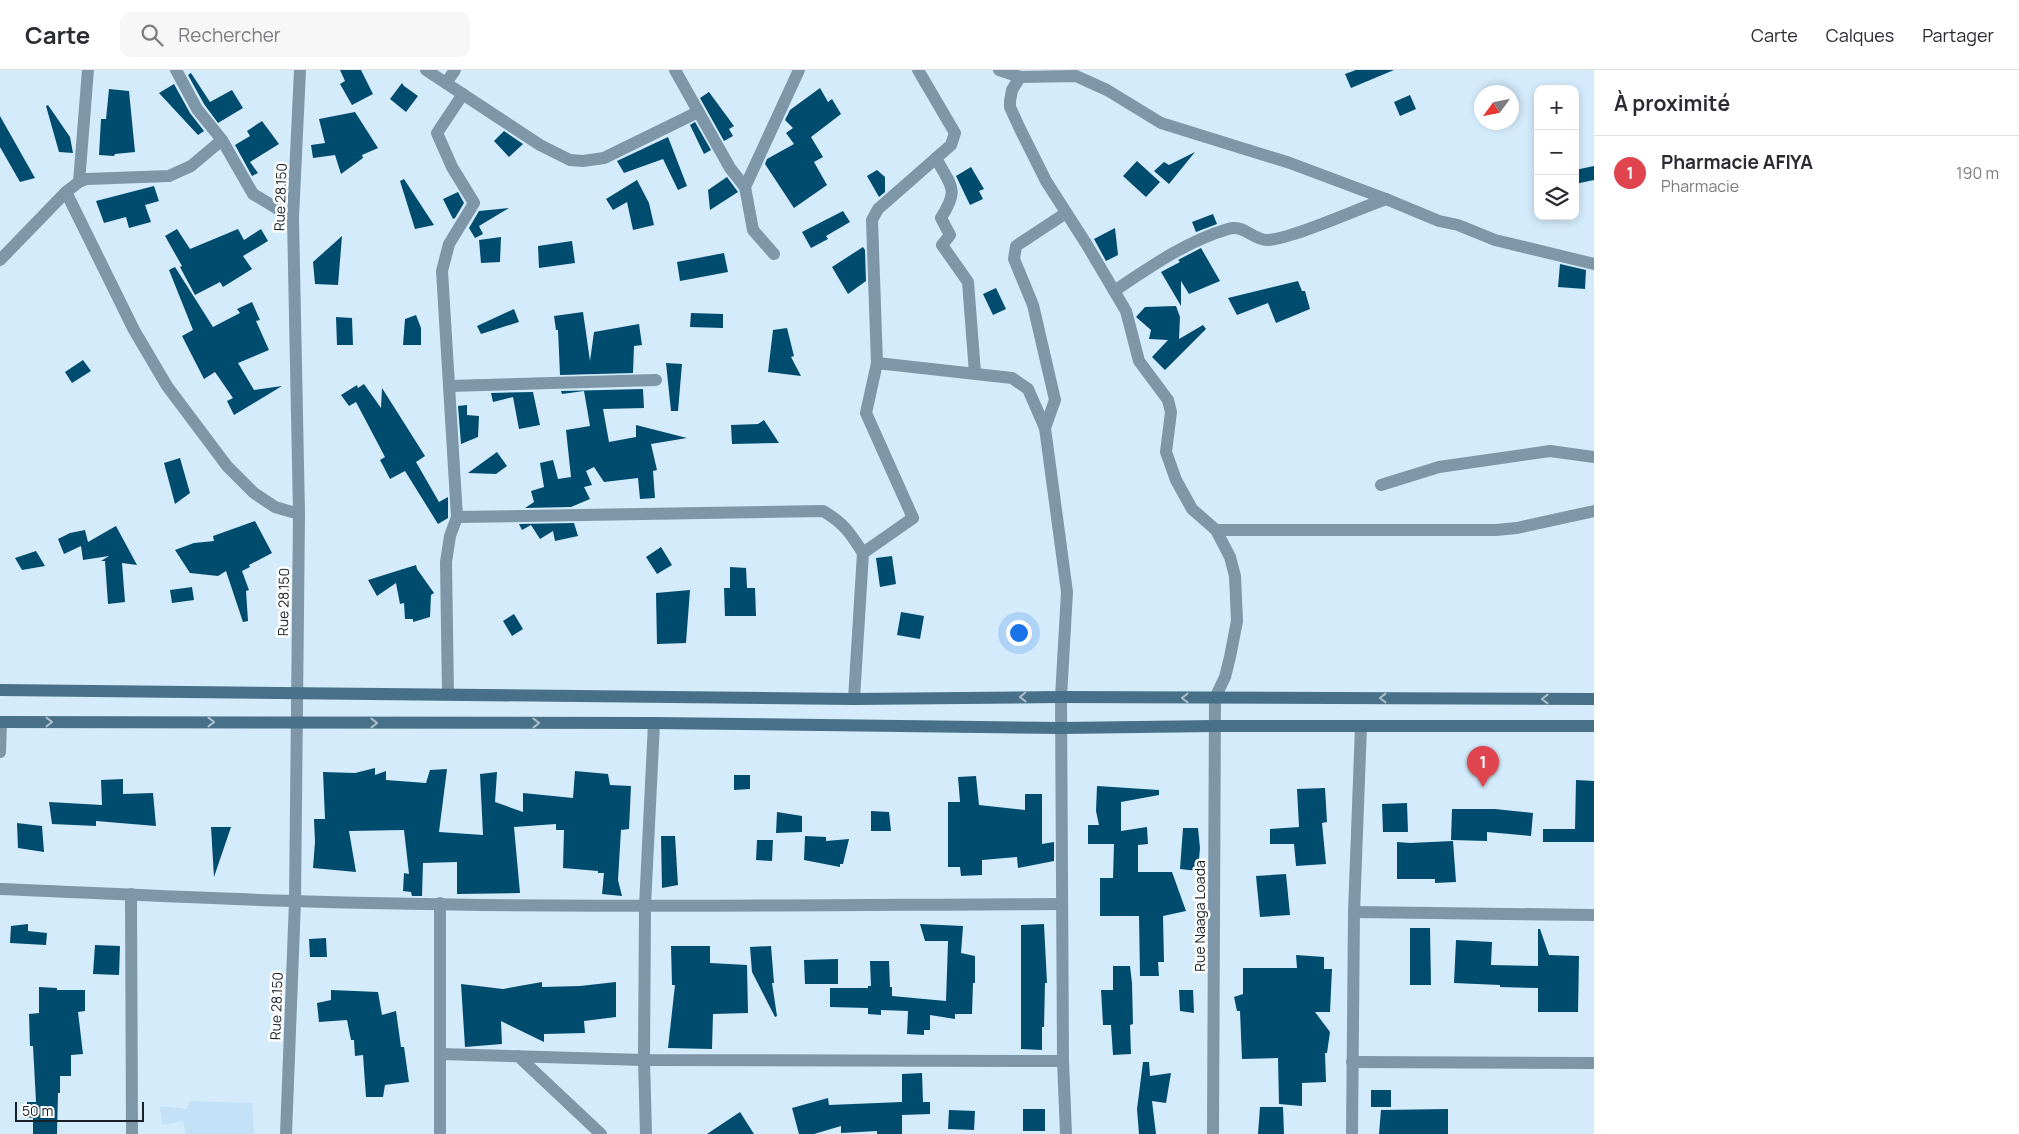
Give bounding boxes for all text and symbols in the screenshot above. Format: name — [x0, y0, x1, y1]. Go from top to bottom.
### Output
search box — [120, 12, 470, 57]
text: Carte — [25, 18, 90, 51]
icon: search — [138, 21, 166, 49]
text: Rechercher — [178, 22, 281, 48]
text: Carte — [1751, 23, 1798, 47]
text: Calques — [1826, 23, 1894, 47]
text: Partager — [1922, 23, 1994, 47]
north arrow — [1474, 85, 1519, 130]
map controls — [1534, 85, 1579, 220]
button: + — [1534, 85, 1579, 130]
text: À proximité — [1614, 89, 1730, 117]
button: − — [1534, 130, 1579, 175]
text: Pharmacie AFIYA — [1661, 149, 1813, 175]
text: 1 — [1626, 162, 1634, 184]
text: 190 m — [1956, 162, 1999, 184]
street label: Rue 28.150 — [269, 163, 291, 231]
button: layers — [1534, 175, 1579, 220]
text: Pharmacie — [1661, 175, 1739, 197]
street label: Rue 28.150 — [273, 568, 293, 636]
your location — [1006, 620, 1032, 646]
one-way arrow — [1019, 692, 1026, 702]
one-way arrow — [1181, 693, 1189, 703]
one-way arrow — [1379, 693, 1386, 703]
one-way arrow — [1541, 694, 1549, 704]
one-way arrow — [45, 717, 53, 727]
one-way arrow — [208, 717, 215, 727]
one-way arrow — [370, 718, 378, 728]
one-way arrow — [532, 718, 540, 728]
pin: 1 — [1467, 746, 1499, 787]
street label: Rue Naaga Loada — [1190, 860, 1209, 972]
street label: Rue 28.150 — [265, 972, 287, 1040]
scale bar — [15, 1099, 144, 1122]
text: 50 m — [22, 1101, 53, 1120]

